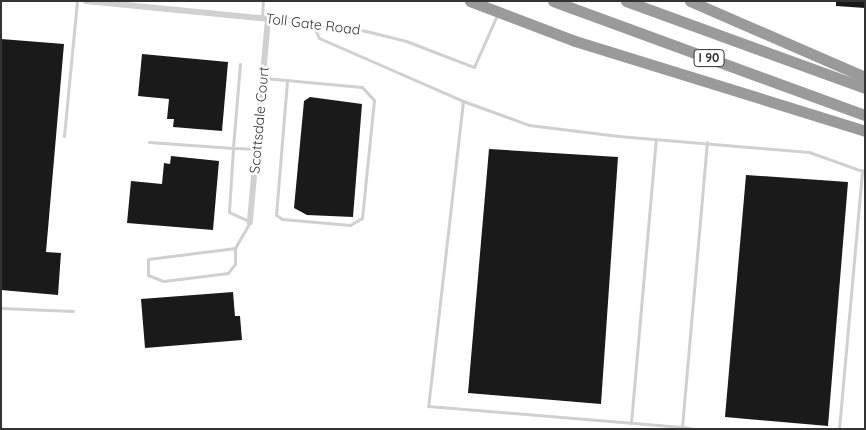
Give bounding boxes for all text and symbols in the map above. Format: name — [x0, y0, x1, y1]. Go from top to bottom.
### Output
street label: Toll Gate Road — [265, 10, 361, 38]
road number: I 90 — [693, 48, 725, 68]
street label: Scottsdale Court — [246, 66, 272, 174]

